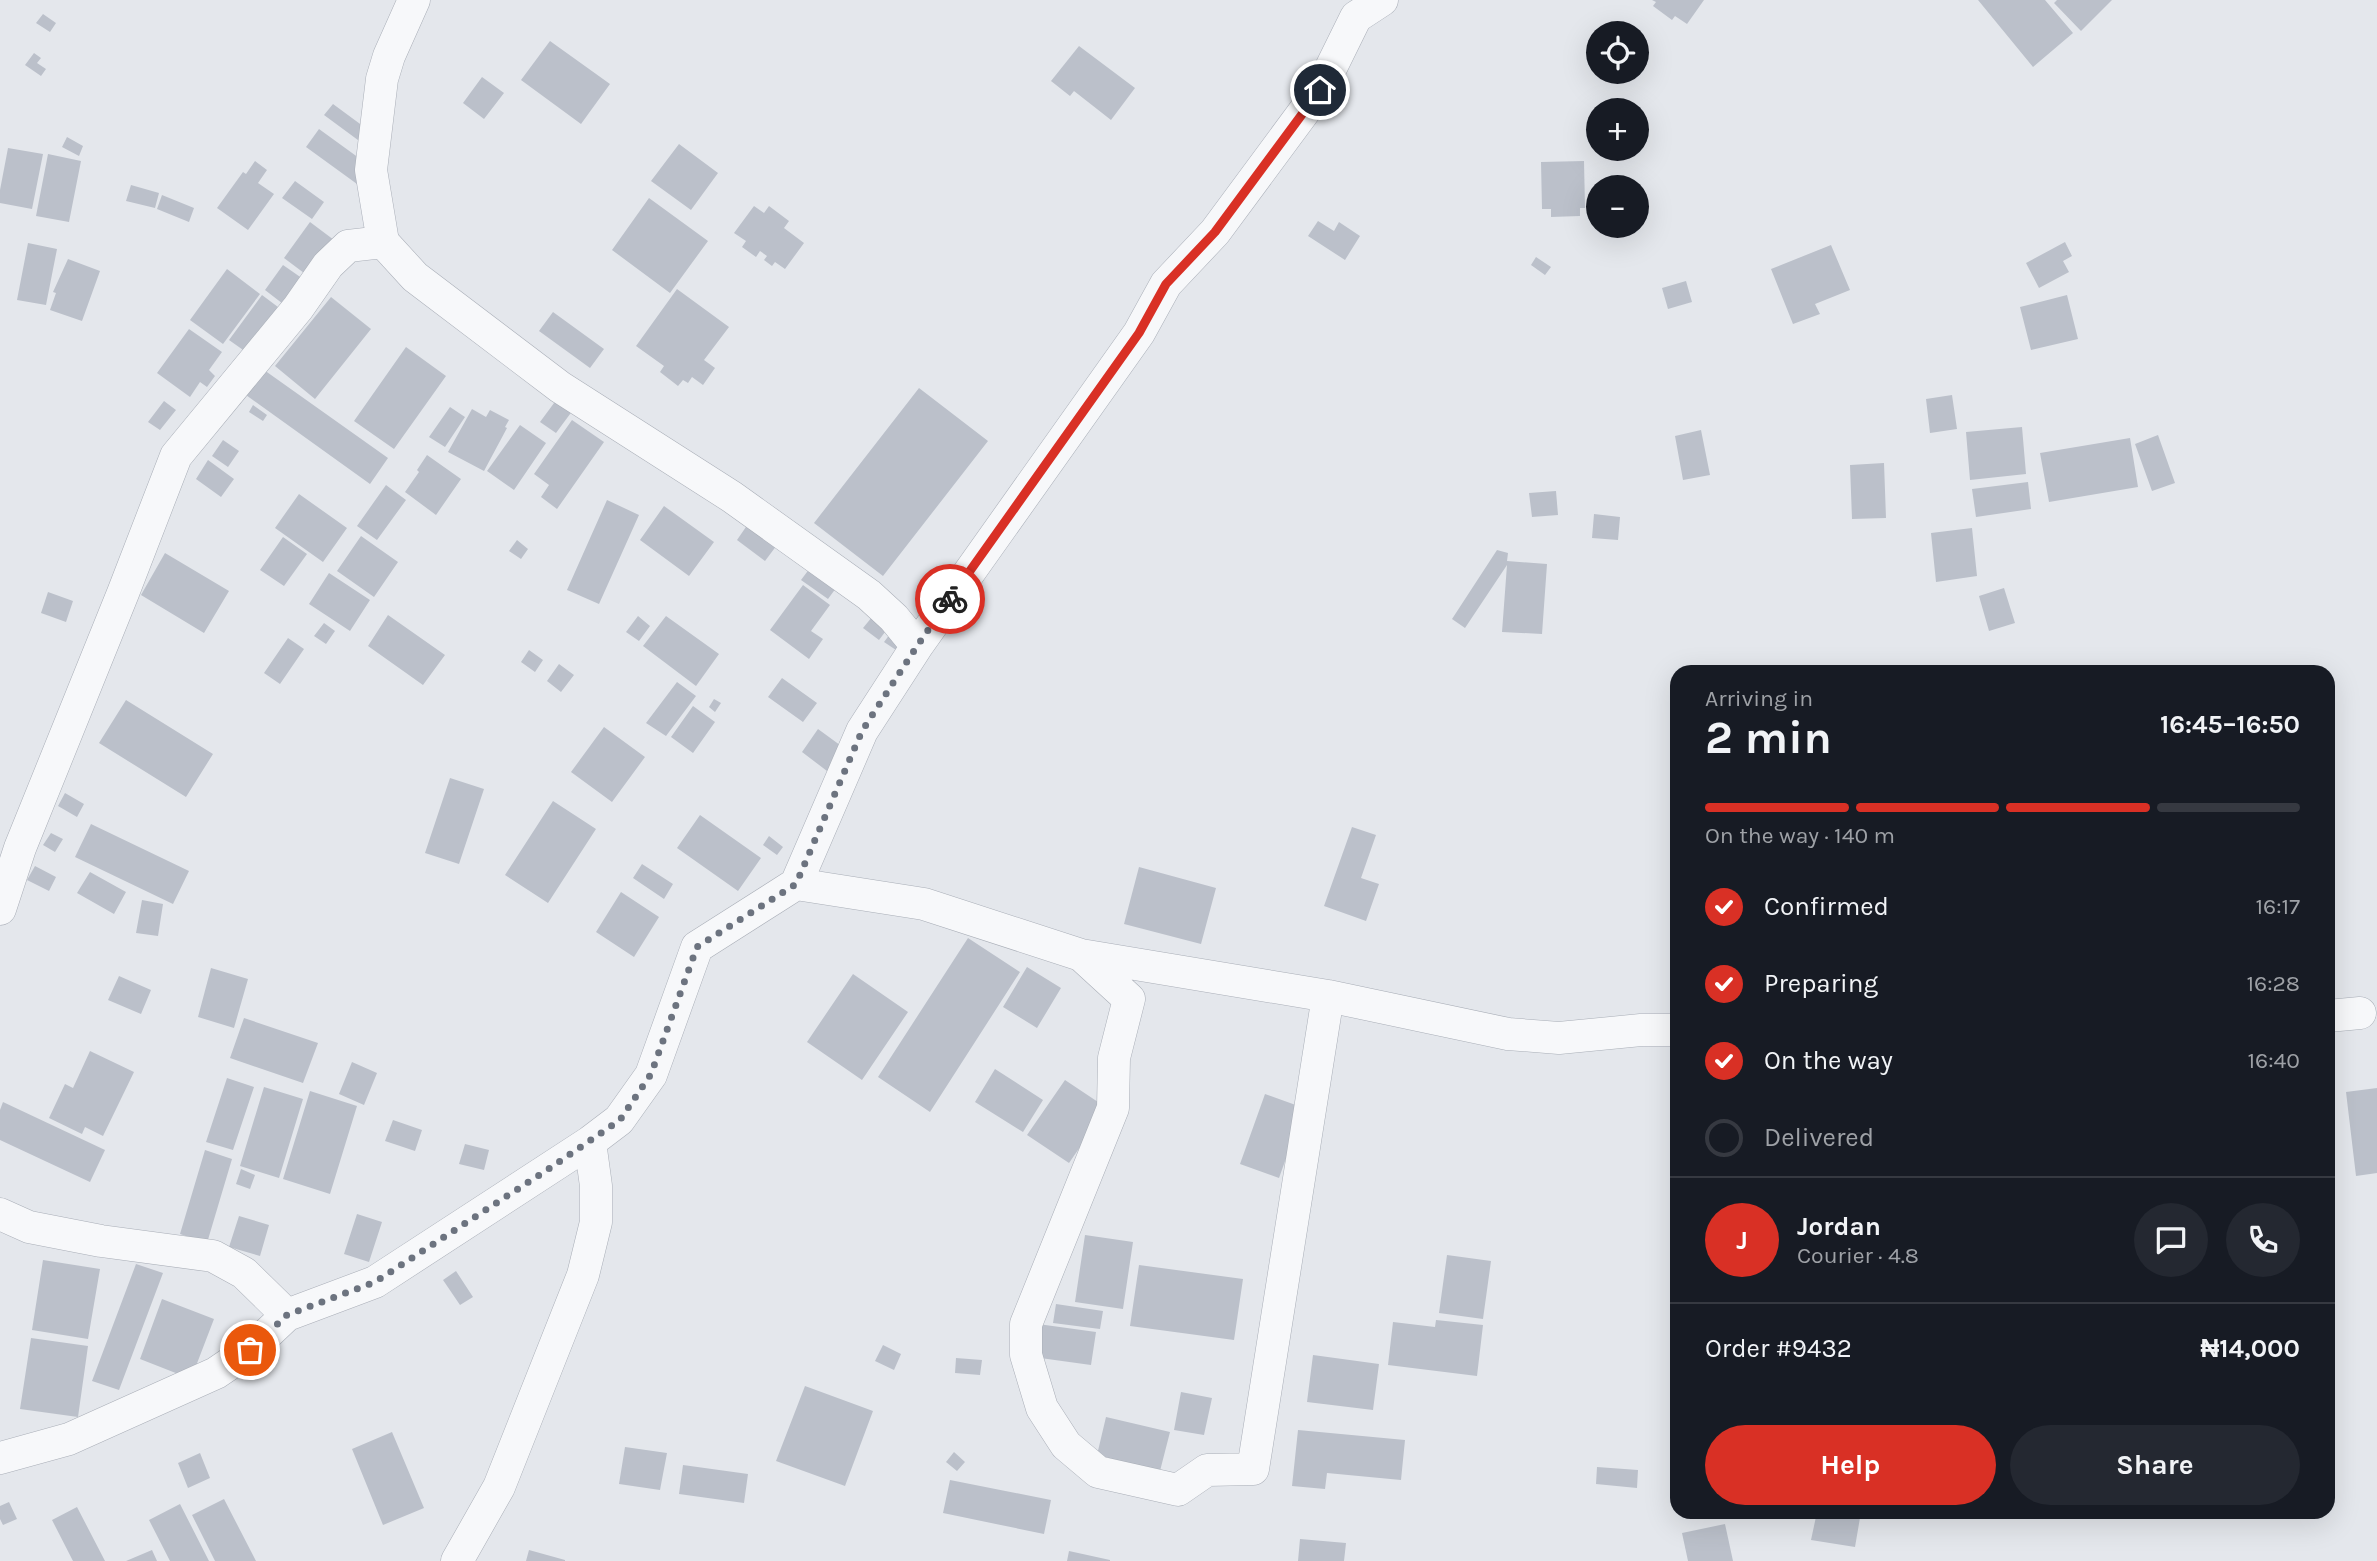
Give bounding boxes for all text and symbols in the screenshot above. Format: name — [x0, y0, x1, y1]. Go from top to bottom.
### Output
map controls — [1586, 21, 1649, 238]
button: locate — [1586, 21, 1649, 84]
pin — [1290, 60, 1350, 120]
icon: home — [1301, 71, 1339, 109]
button: + — [1586, 98, 1649, 161]
button: − — [1586, 175, 1649, 238]
courier — [915, 564, 985, 634]
icon: bike — [931, 580, 969, 618]
text: Arriving in — [1705, 685, 1813, 712]
text: 16:45–16:50 — [2160, 709, 2300, 740]
text: 2 min — [1705, 711, 1832, 765]
text: On the way · 140 m — [1705, 822, 1895, 849]
icon: check — [1705, 888, 1743, 926]
text: Confirmed — [1764, 891, 1889, 922]
text: 16:17 — [2256, 893, 2300, 920]
icon: check — [1705, 965, 1743, 1003]
text: Preparing — [1764, 968, 1878, 999]
text: 16:28 — [2246, 970, 2300, 997]
icon: check — [1705, 1042, 1743, 1080]
text: On the way — [1764, 1045, 1893, 1076]
text: 16:40 — [2247, 1047, 2300, 1074]
text: Delivered — [1764, 1122, 1874, 1153]
button: chat — [2134, 1203, 2208, 1277]
button: phone — [2226, 1203, 2300, 1277]
text: Jordan — [1797, 1211, 1881, 1242]
text: J — [1736, 1225, 1748, 1256]
text: Courier · 4.8 — [1797, 1242, 1919, 1269]
pin — [220, 1320, 280, 1380]
icon: bag — [231, 1331, 269, 1369]
text: Order #9432 — [1705, 1333, 1852, 1364]
text: ₦14,000 — [2201, 1333, 2300, 1364]
button: Help — [1705, 1425, 1996, 1505]
button: Share — [2010, 1425, 2300, 1505]

